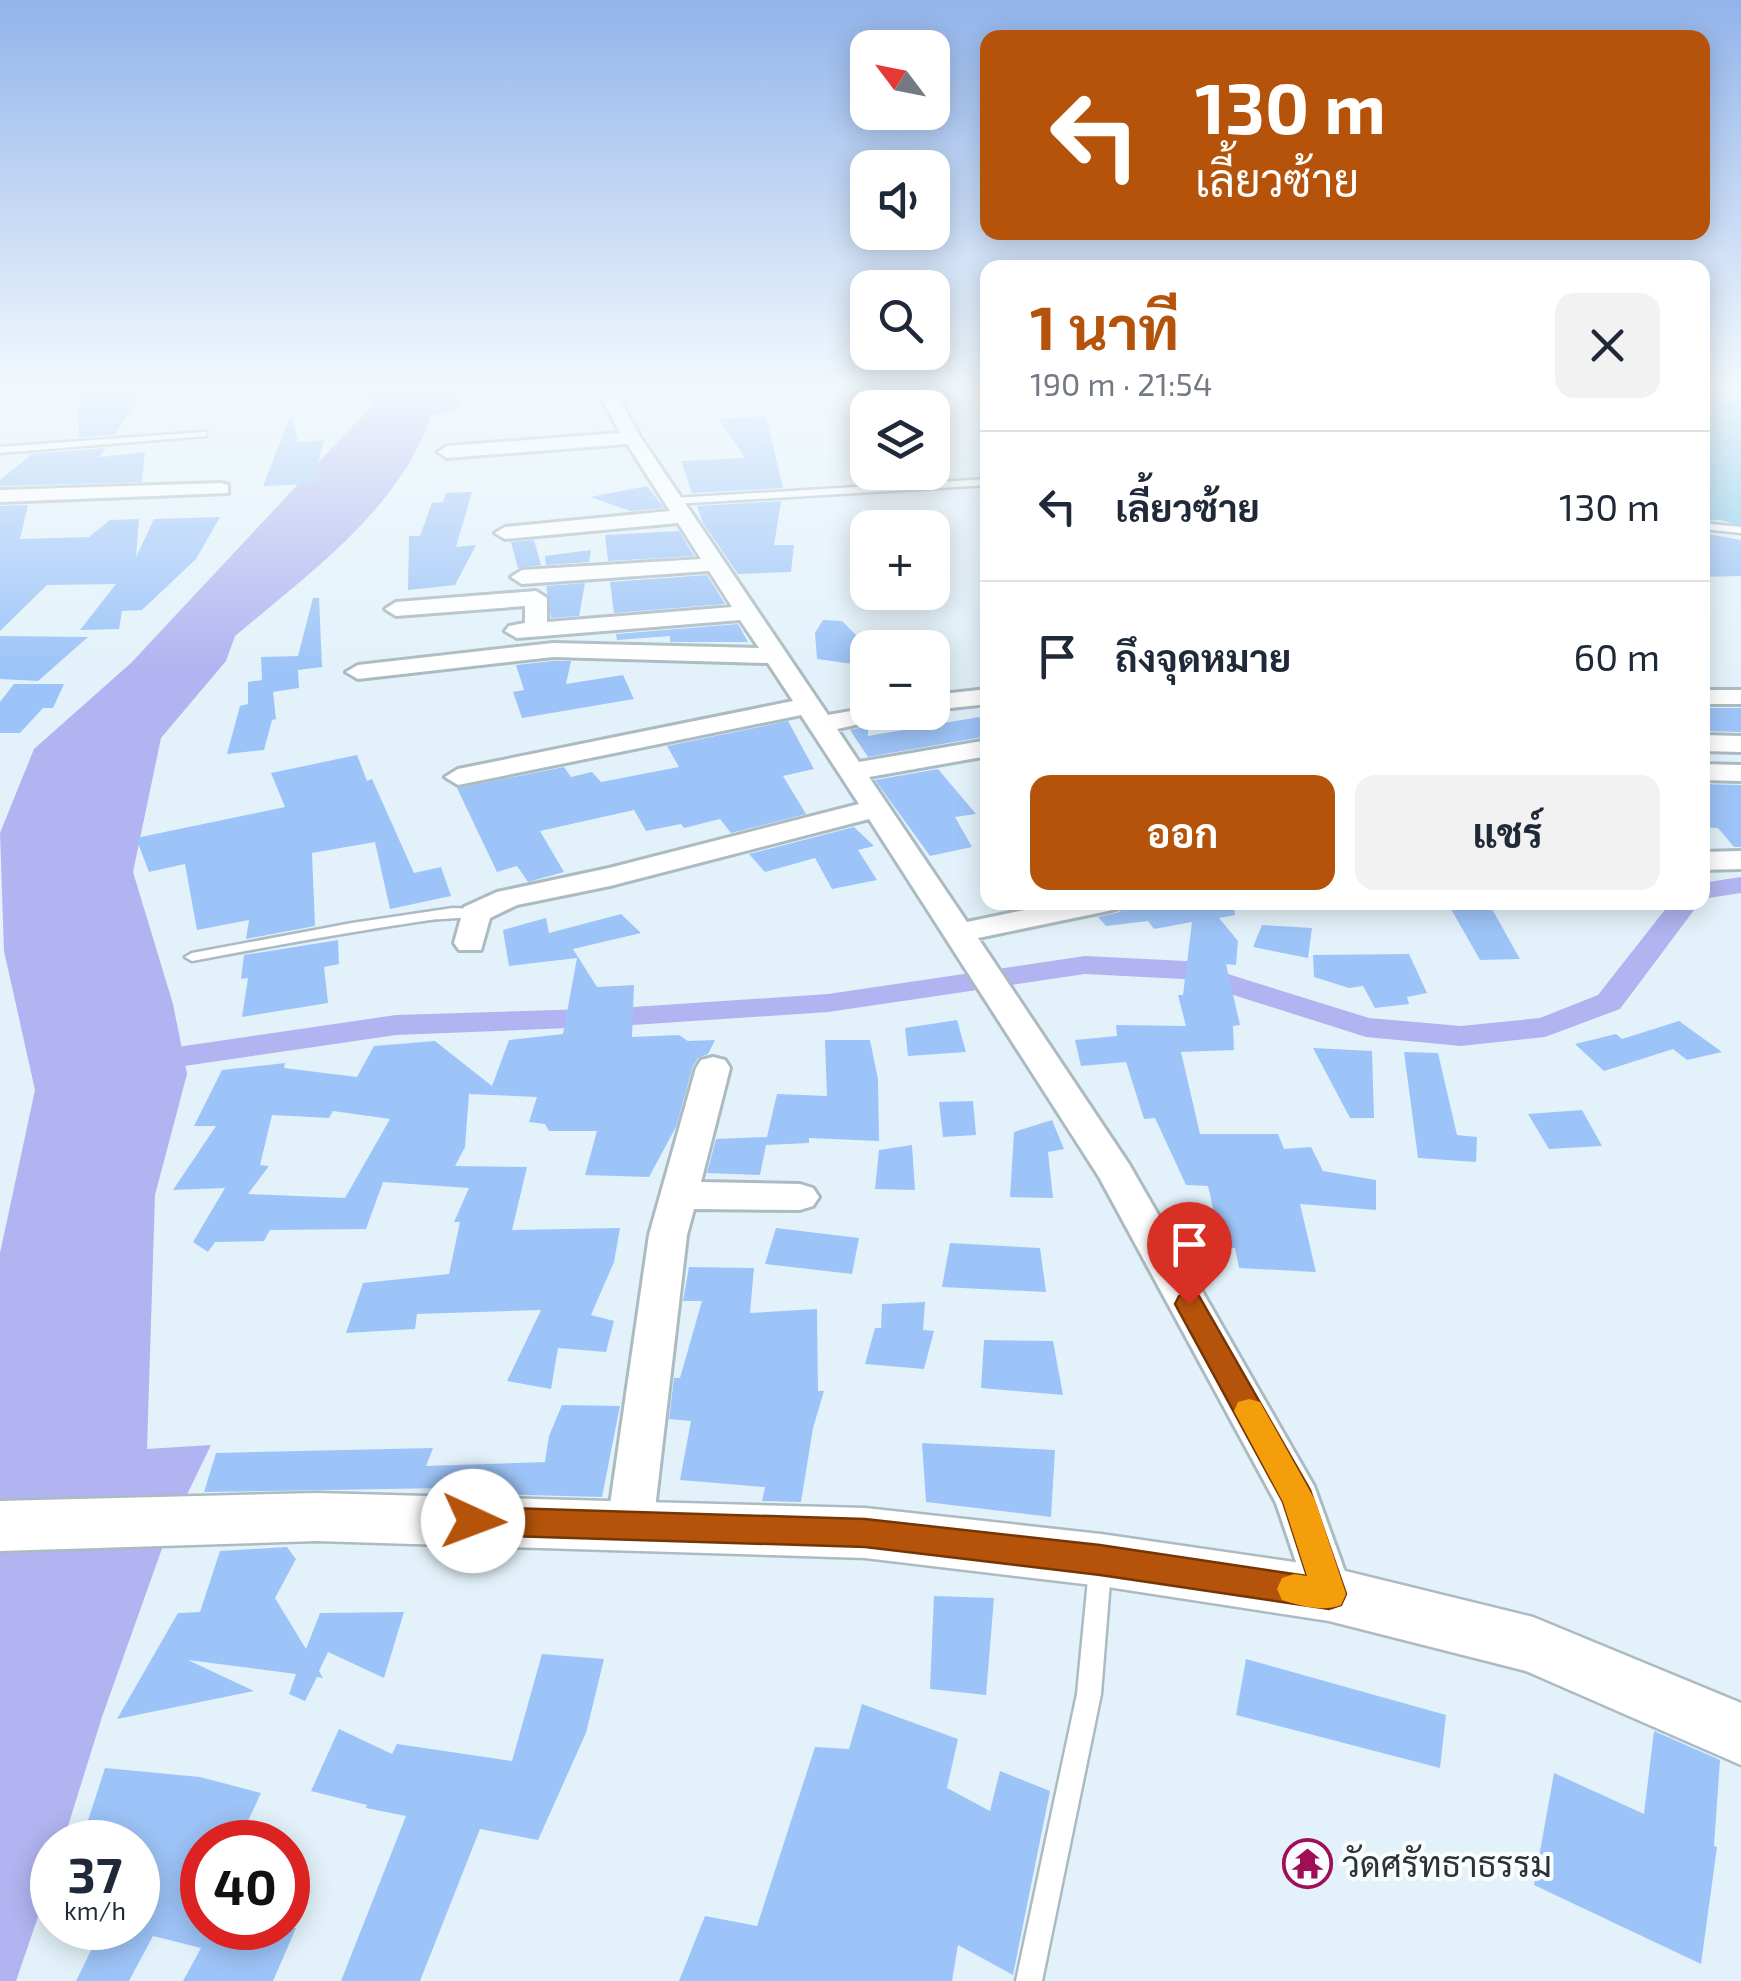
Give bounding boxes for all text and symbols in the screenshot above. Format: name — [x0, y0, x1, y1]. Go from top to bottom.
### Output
north arrow — [850, 30, 950, 130]
map controls — [850, 30, 950, 730]
text: 130 m — [1195, 64, 1386, 148]
icon: left — [1030, 70, 1160, 200]
button: sound — [850, 150, 950, 250]
text: เลี้ยวซ้าย — [1195, 152, 1359, 206]
button: search — [850, 270, 950, 370]
text: 1 นาที — [1030, 290, 1179, 362]
button: close — [1555, 293, 1660, 398]
text: 190 m · 21:54 — [1030, 364, 1212, 402]
button: layers — [850, 390, 950, 490]
icon: left — [1030, 479, 1085, 534]
text: 130 m — [1559, 483, 1660, 529]
text: เลี้ยวซ้าย — [1115, 484, 1260, 530]
button: + — [850, 510, 950, 610]
icon: arrive — [1030, 629, 1085, 684]
button: − — [850, 630, 950, 730]
text: 60 m — [1574, 633, 1660, 679]
text: ถึงจุดหมาย — [1115, 634, 1291, 680]
button: ออก — [1030, 775, 1335, 890]
button: แชร์ — [1355, 775, 1660, 890]
pin — [1147, 1202, 1232, 1305]
icon: arrive — [1162, 1217, 1217, 1272]
position arrow — [421, 1469, 525, 1573]
speed limit sign: 40 — [180, 1820, 310, 1950]
temple icon: วัดศรัทธาธรรม — [1281, 1837, 1333, 1889]
place label: วัดศรัทธาธรรม — [1342, 1842, 1552, 1884]
text: 37 — [68, 1843, 122, 1903]
text: km/h — [64, 1895, 126, 1925]

